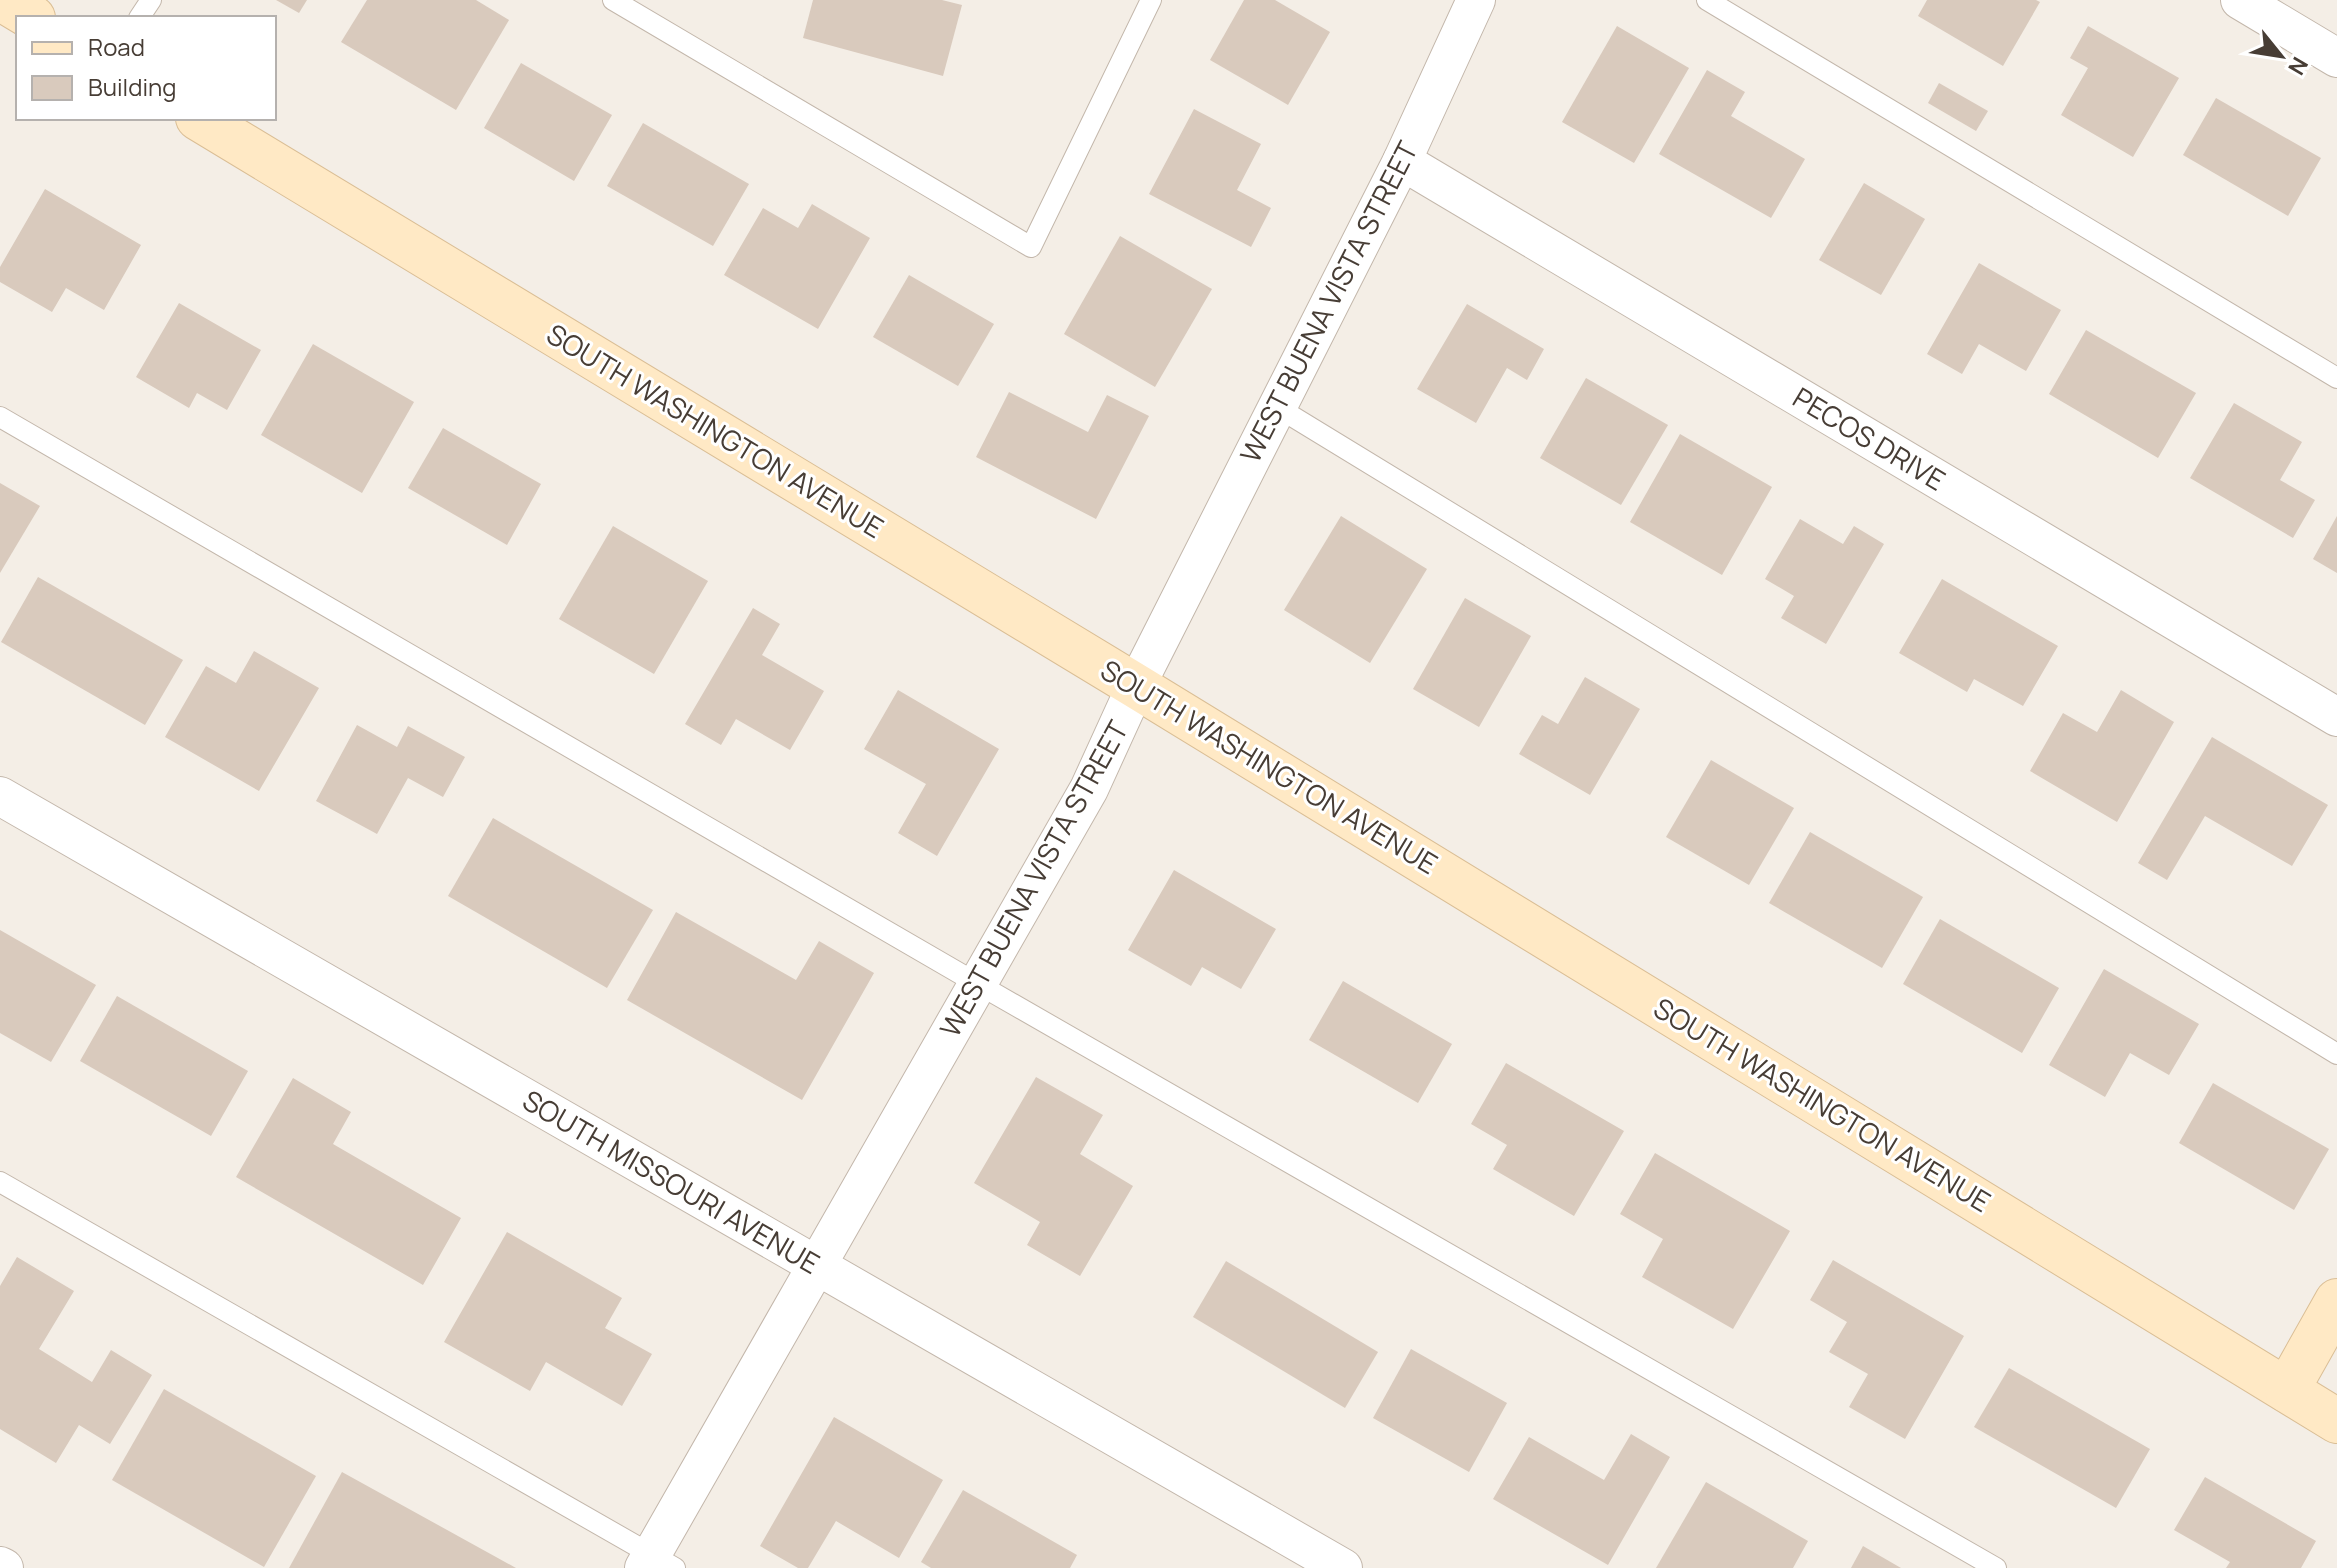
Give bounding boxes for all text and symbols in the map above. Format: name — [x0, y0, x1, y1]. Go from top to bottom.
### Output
legend — [16, 16, 276, 120]
north arrow — [2241, 16, 2321, 96]
text: Road — [88, 30, 145, 63]
text: N — [2281, 52, 2315, 80]
text: Building — [88, 70, 176, 103]
street label: WEST BUENA VISTA STREET — [1230, 134, 1426, 469]
street label: SOUTH WASHINGTON AVENUE — [540, 314, 891, 546]
street label: PECOS DRIVE — [1786, 378, 1953, 499]
street label: SOUTH WASHINGTON AVENUE — [1094, 650, 1445, 882]
street label: WEST BUENA VISTA STREET — [930, 713, 1136, 1043]
street label: SOUTH WASHINGTON AVENUE — [1647, 988, 1998, 1220]
street label: SOUTH MISSOURI AVENUE — [516, 1080, 827, 1282]

